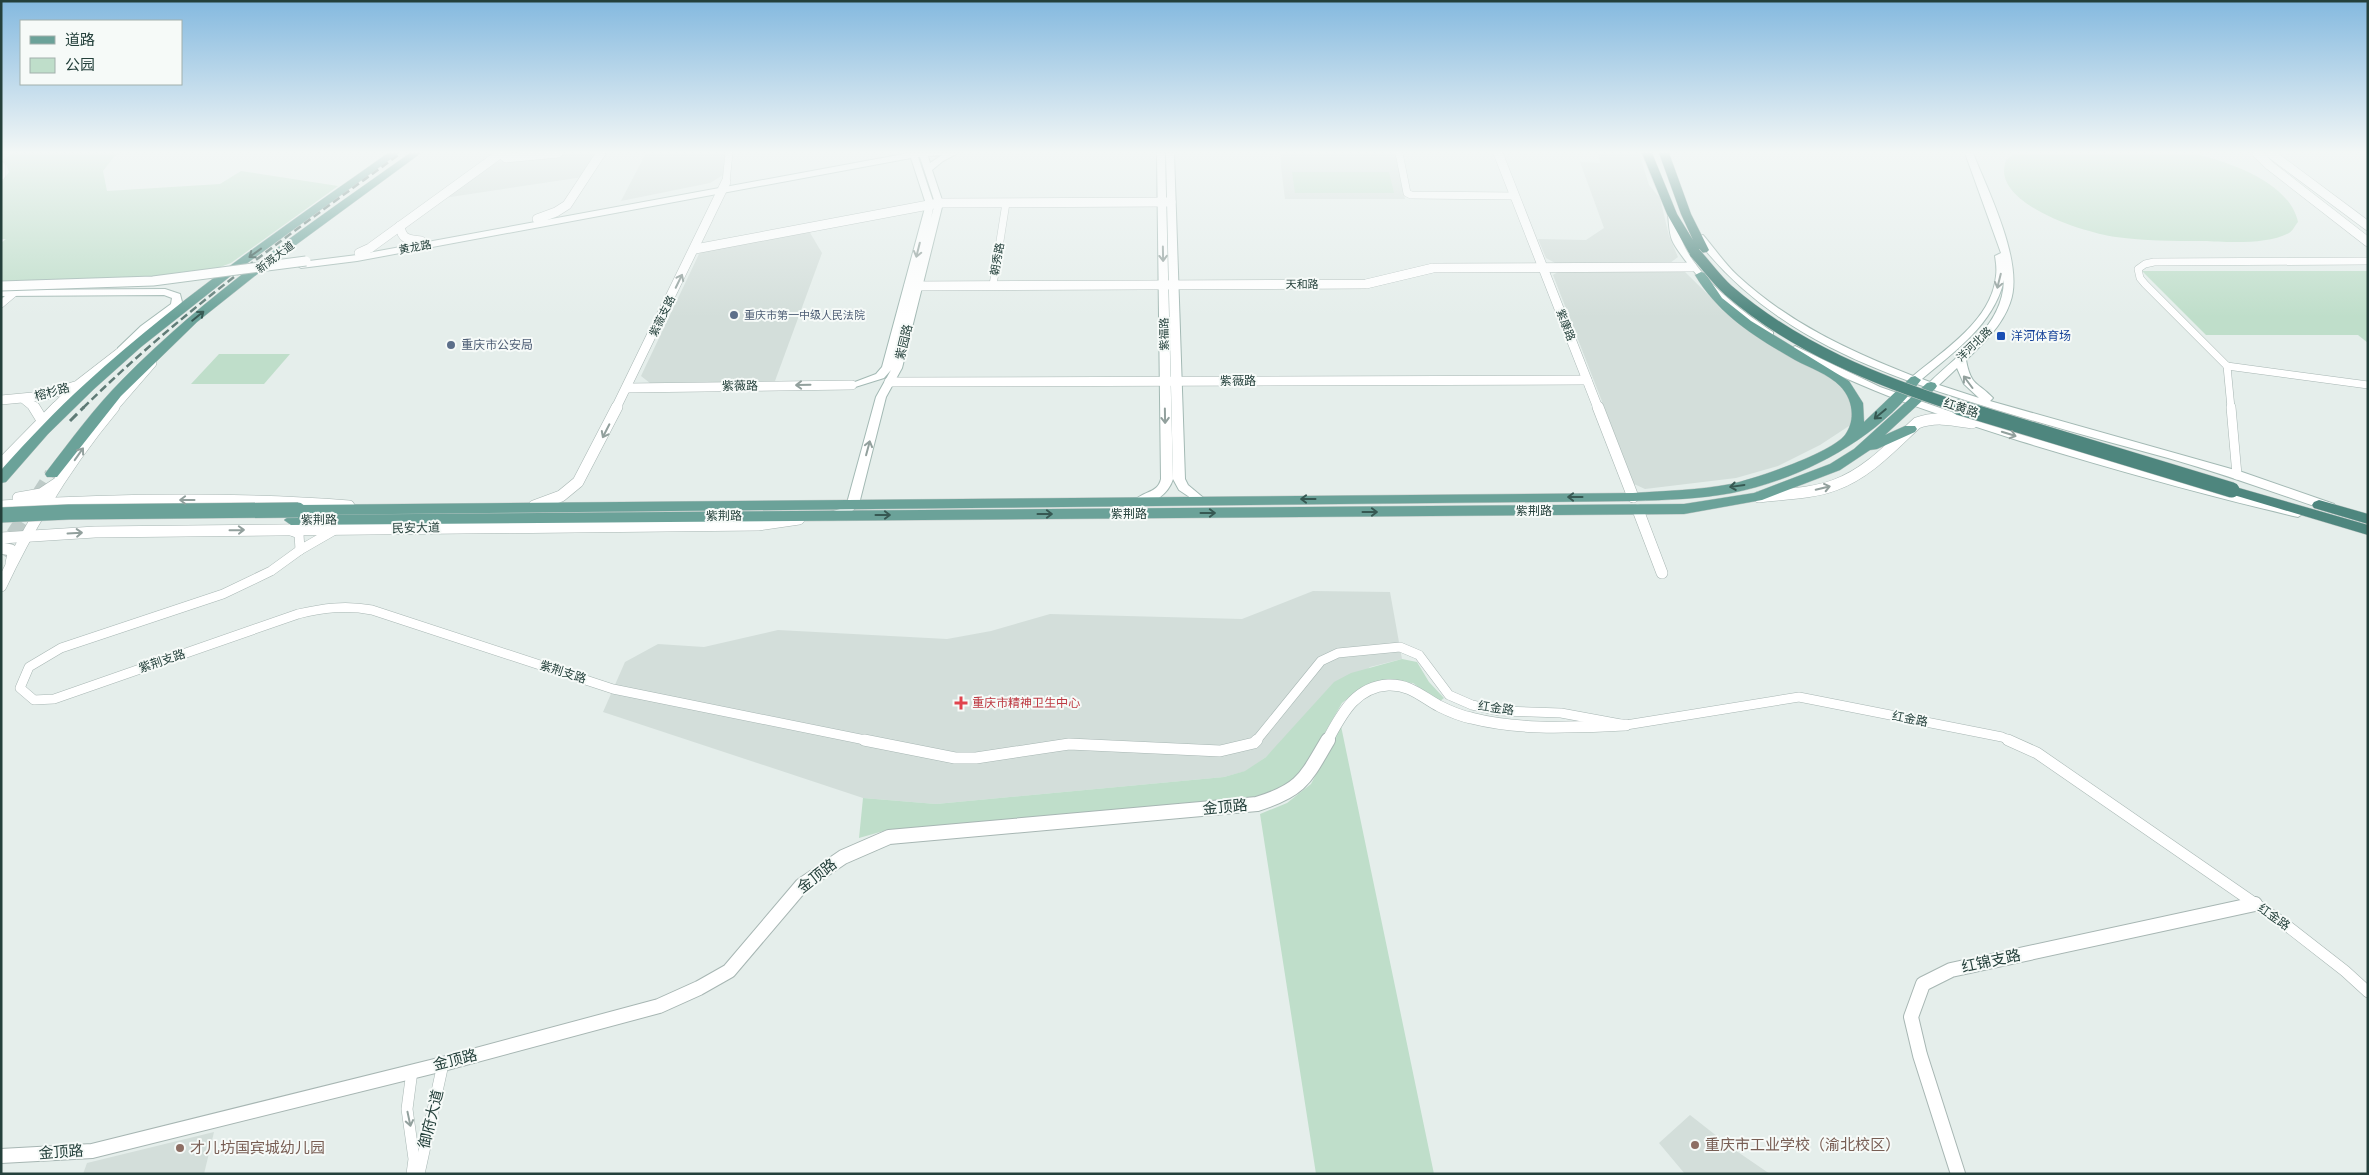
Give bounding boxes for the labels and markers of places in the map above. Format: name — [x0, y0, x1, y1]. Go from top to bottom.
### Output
place label: 重庆市第一中级人民法院 — [744, 307, 865, 322]
marker: 重庆市第一中级人民法院 — [728, 309, 740, 321]
place label: 洋河体育场 — [2011, 327, 2071, 344]
marker: 洋河体育场 — [1995, 330, 2007, 342]
place label: 重庆市公安局 — [461, 336, 533, 353]
marker: 重庆市公安局 — [445, 339, 457, 351]
place label: 重庆市精神卫生中心 — [972, 694, 1080, 711]
marker: 重庆市精神卫生中心 — [954, 696, 968, 710]
place label: 重庆市工业学校（渝北校区） — [1705, 1134, 1900, 1154]
place label: 才儿坊国宾城幼儿园 — [190, 1137, 325, 1157]
marker: 重庆市工业学校（渝北校区） — [1689, 1139, 1701, 1151]
marker: 才儿坊国宾城幼儿园 — [174, 1142, 186, 1154]

